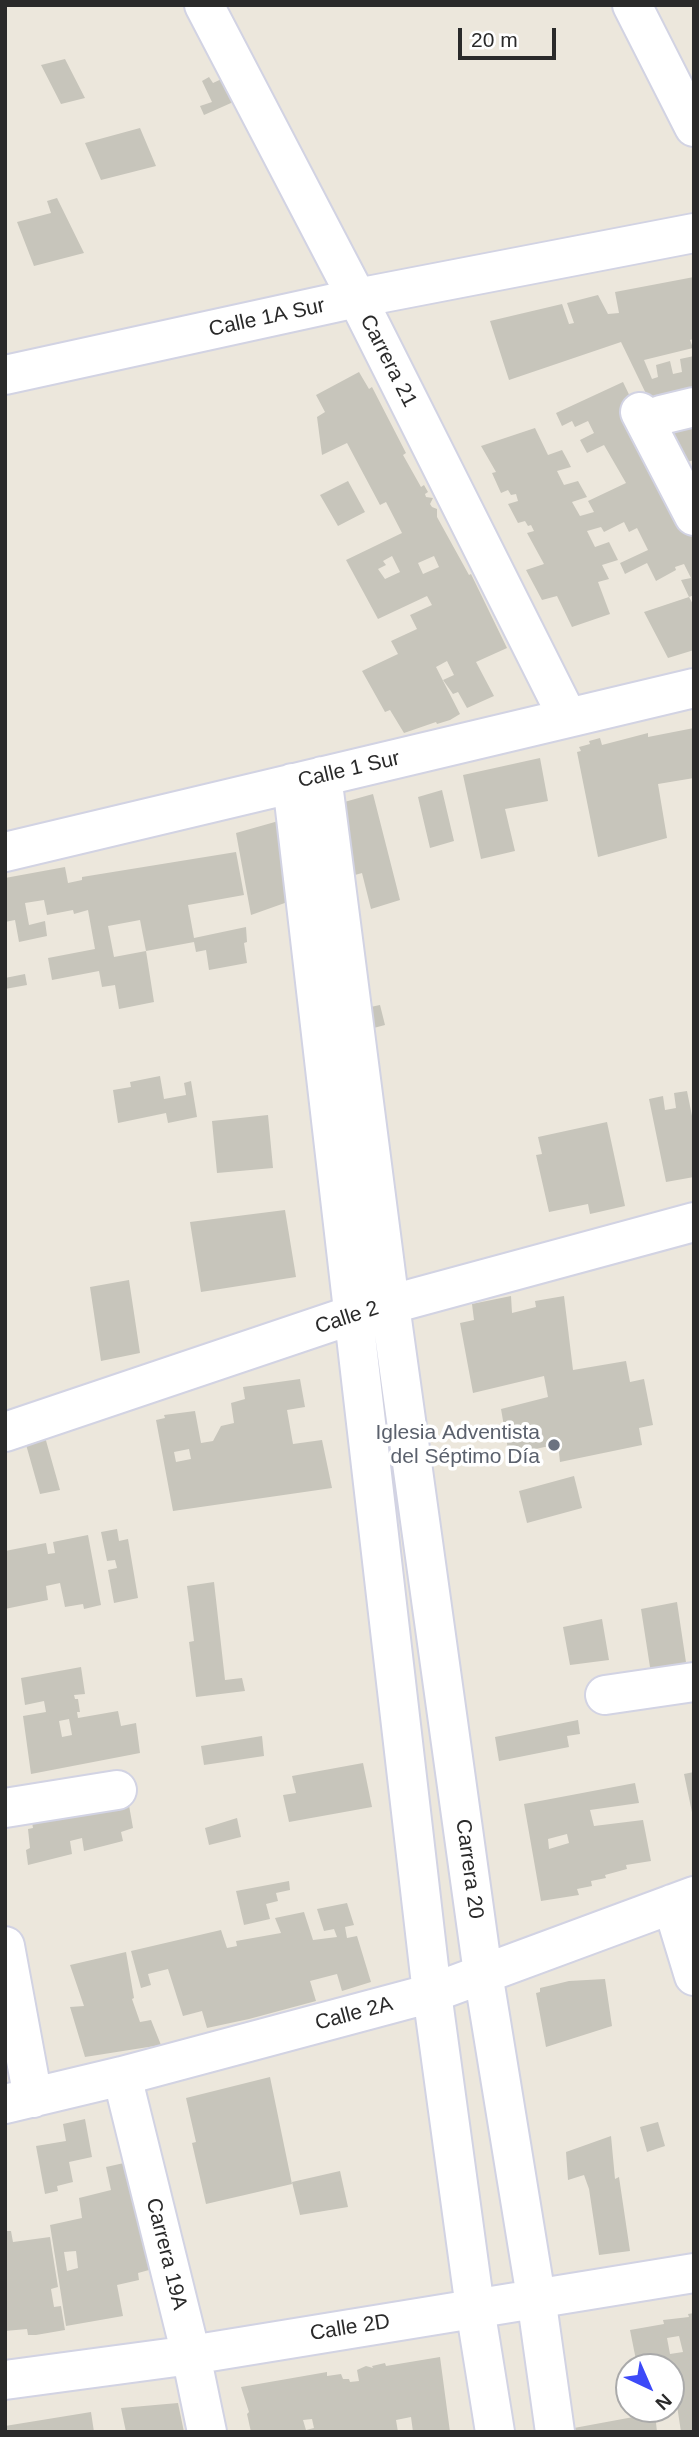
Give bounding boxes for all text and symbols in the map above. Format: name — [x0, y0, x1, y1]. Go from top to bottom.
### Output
scale bar — [461, 14, 559, 58]
text: 20 m — [471, 28, 518, 51]
street label: Calle 1A Sur — [207, 293, 327, 343]
street label: Carrera 21 — [354, 311, 422, 411]
street label: Calle 1 Sur — [296, 746, 402, 794]
street label: Calle 2 — [312, 1296, 382, 1340]
place label: Iglesia Adventista del Séptimo Día — [375, 1420, 540, 1470]
marker: Iglesia Adventista del Séptimo Día — [546, 1437, 562, 1453]
street label: Carrera 20 — [450, 1818, 488, 1920]
street label: Calle 2A — [312, 1992, 396, 2036]
street label: Carrera 19A — [140, 2195, 192, 2313]
street label: Calle 2D — [308, 2309, 392, 2347]
north arrow — [615, 2353, 685, 2423]
text: N — [651, 2390, 676, 2414]

